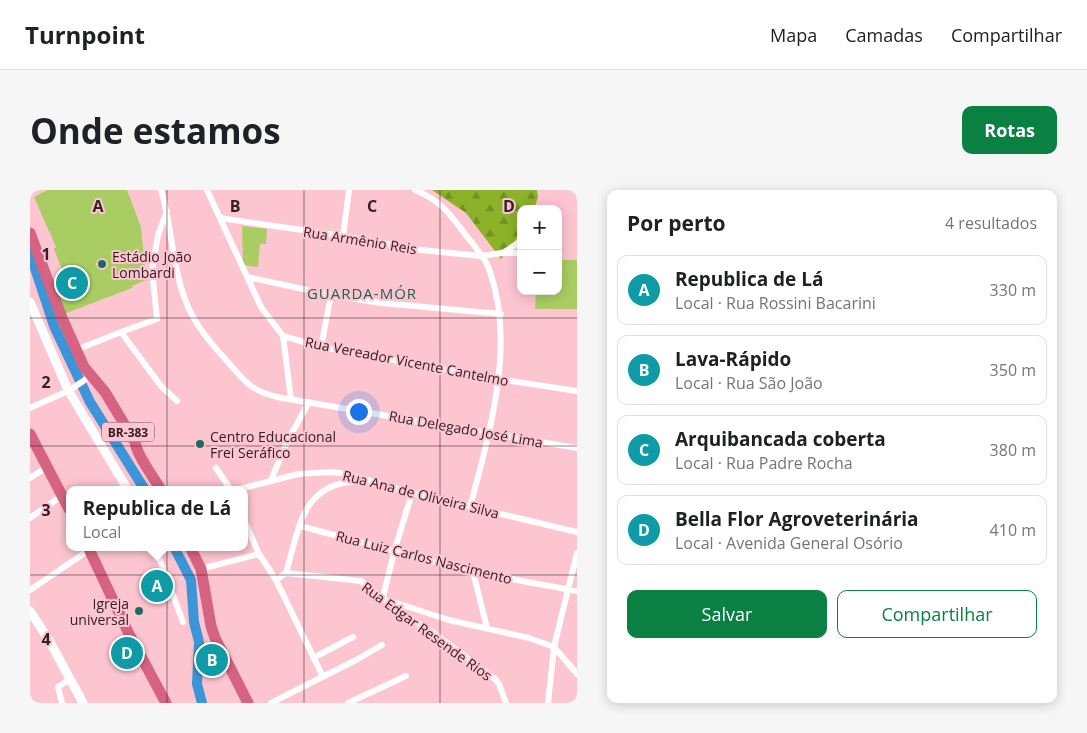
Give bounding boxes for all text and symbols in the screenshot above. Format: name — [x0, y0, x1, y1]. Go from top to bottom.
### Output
text: Turnpoint — [25, 18, 145, 51]
text: Mapa — [770, 23, 817, 47]
text: Camadas — [845, 23, 923, 47]
text: Compartilhar — [951, 23, 1062, 47]
button: Rotas — [962, 106, 1057, 154]
text: Onde estamos — [30, 107, 281, 154]
text: A — [92, 195, 104, 217]
text: B — [230, 195, 240, 217]
text: C — [367, 195, 377, 217]
text: D — [503, 195, 515, 217]
map controls — [517, 205, 562, 295]
button: + — [517, 205, 562, 250]
text: Por perto — [627, 209, 726, 237]
text: 4 resultados — [945, 212, 1037, 234]
street label: Rua Armênio Reis — [302, 222, 419, 258]
text: 1 — [41, 243, 51, 265]
place label: Estádio João Lombardi — [112, 247, 192, 282]
button: − — [517, 250, 562, 295]
marker: Estádio João Lombardi — [96, 258, 108, 270]
pin: C — [56, 264, 88, 302]
text: Republica de Lá — [675, 266, 823, 292]
text: A — [638, 279, 650, 301]
text: 330 m — [990, 279, 1036, 301]
district label: GUARDA-MÓR — [307, 283, 417, 303]
text: Local · Rua Rossini Bacarini — [675, 292, 876, 314]
street label: Rua Vereador Vicente Cantelmo — [304, 332, 510, 390]
text: Lava-Rápido — [675, 346, 791, 372]
text: B — [639, 359, 649, 381]
text: 350 m — [990, 359, 1036, 381]
text: 2 — [41, 371, 51, 393]
text: Local · Rua São João — [675, 372, 823, 394]
your location — [346, 399, 372, 425]
street label: Rua Delegado José Lima — [388, 406, 544, 452]
road number: BR-383 — [102, 422, 154, 442]
text: Arquibancada coberta — [675, 426, 886, 452]
place label: Centro Educacional Frei Seráfico — [210, 427, 336, 462]
marker: Centro Educacional Frei Seráfico — [194, 438, 206, 450]
text: C — [639, 439, 649, 461]
text: 380 m — [990, 439, 1036, 461]
text: Local · Rua Padre Rocha — [675, 452, 853, 474]
street label: Rua Ana de Oliveira Silva — [341, 465, 501, 523]
popup — [66, 486, 248, 551]
text: Republica de Lá — [83, 495, 231, 521]
text: 3 — [41, 499, 51, 521]
text: Bella Flor Agroveterinária — [675, 506, 919, 532]
text: D — [638, 519, 650, 541]
text: 410 m — [990, 519, 1036, 541]
text: Local — [83, 521, 121, 543]
street label: Rua Luiz Carlos Nascimento — [334, 526, 514, 588]
text: Local · Avenida General Osório — [675, 532, 903, 554]
pin: A — [141, 567, 173, 605]
street label: Rua Edgar Resende Rios — [358, 577, 496, 685]
button: Salvar — [627, 590, 827, 638]
button: Compartilhar — [837, 590, 1037, 638]
place label: Igreja universal — [70, 594, 129, 629]
marker: Igreja universal — [133, 605, 145, 617]
text: 4 — [41, 628, 51, 650]
pin: D — [111, 634, 143, 672]
pin: B — [196, 641, 228, 679]

